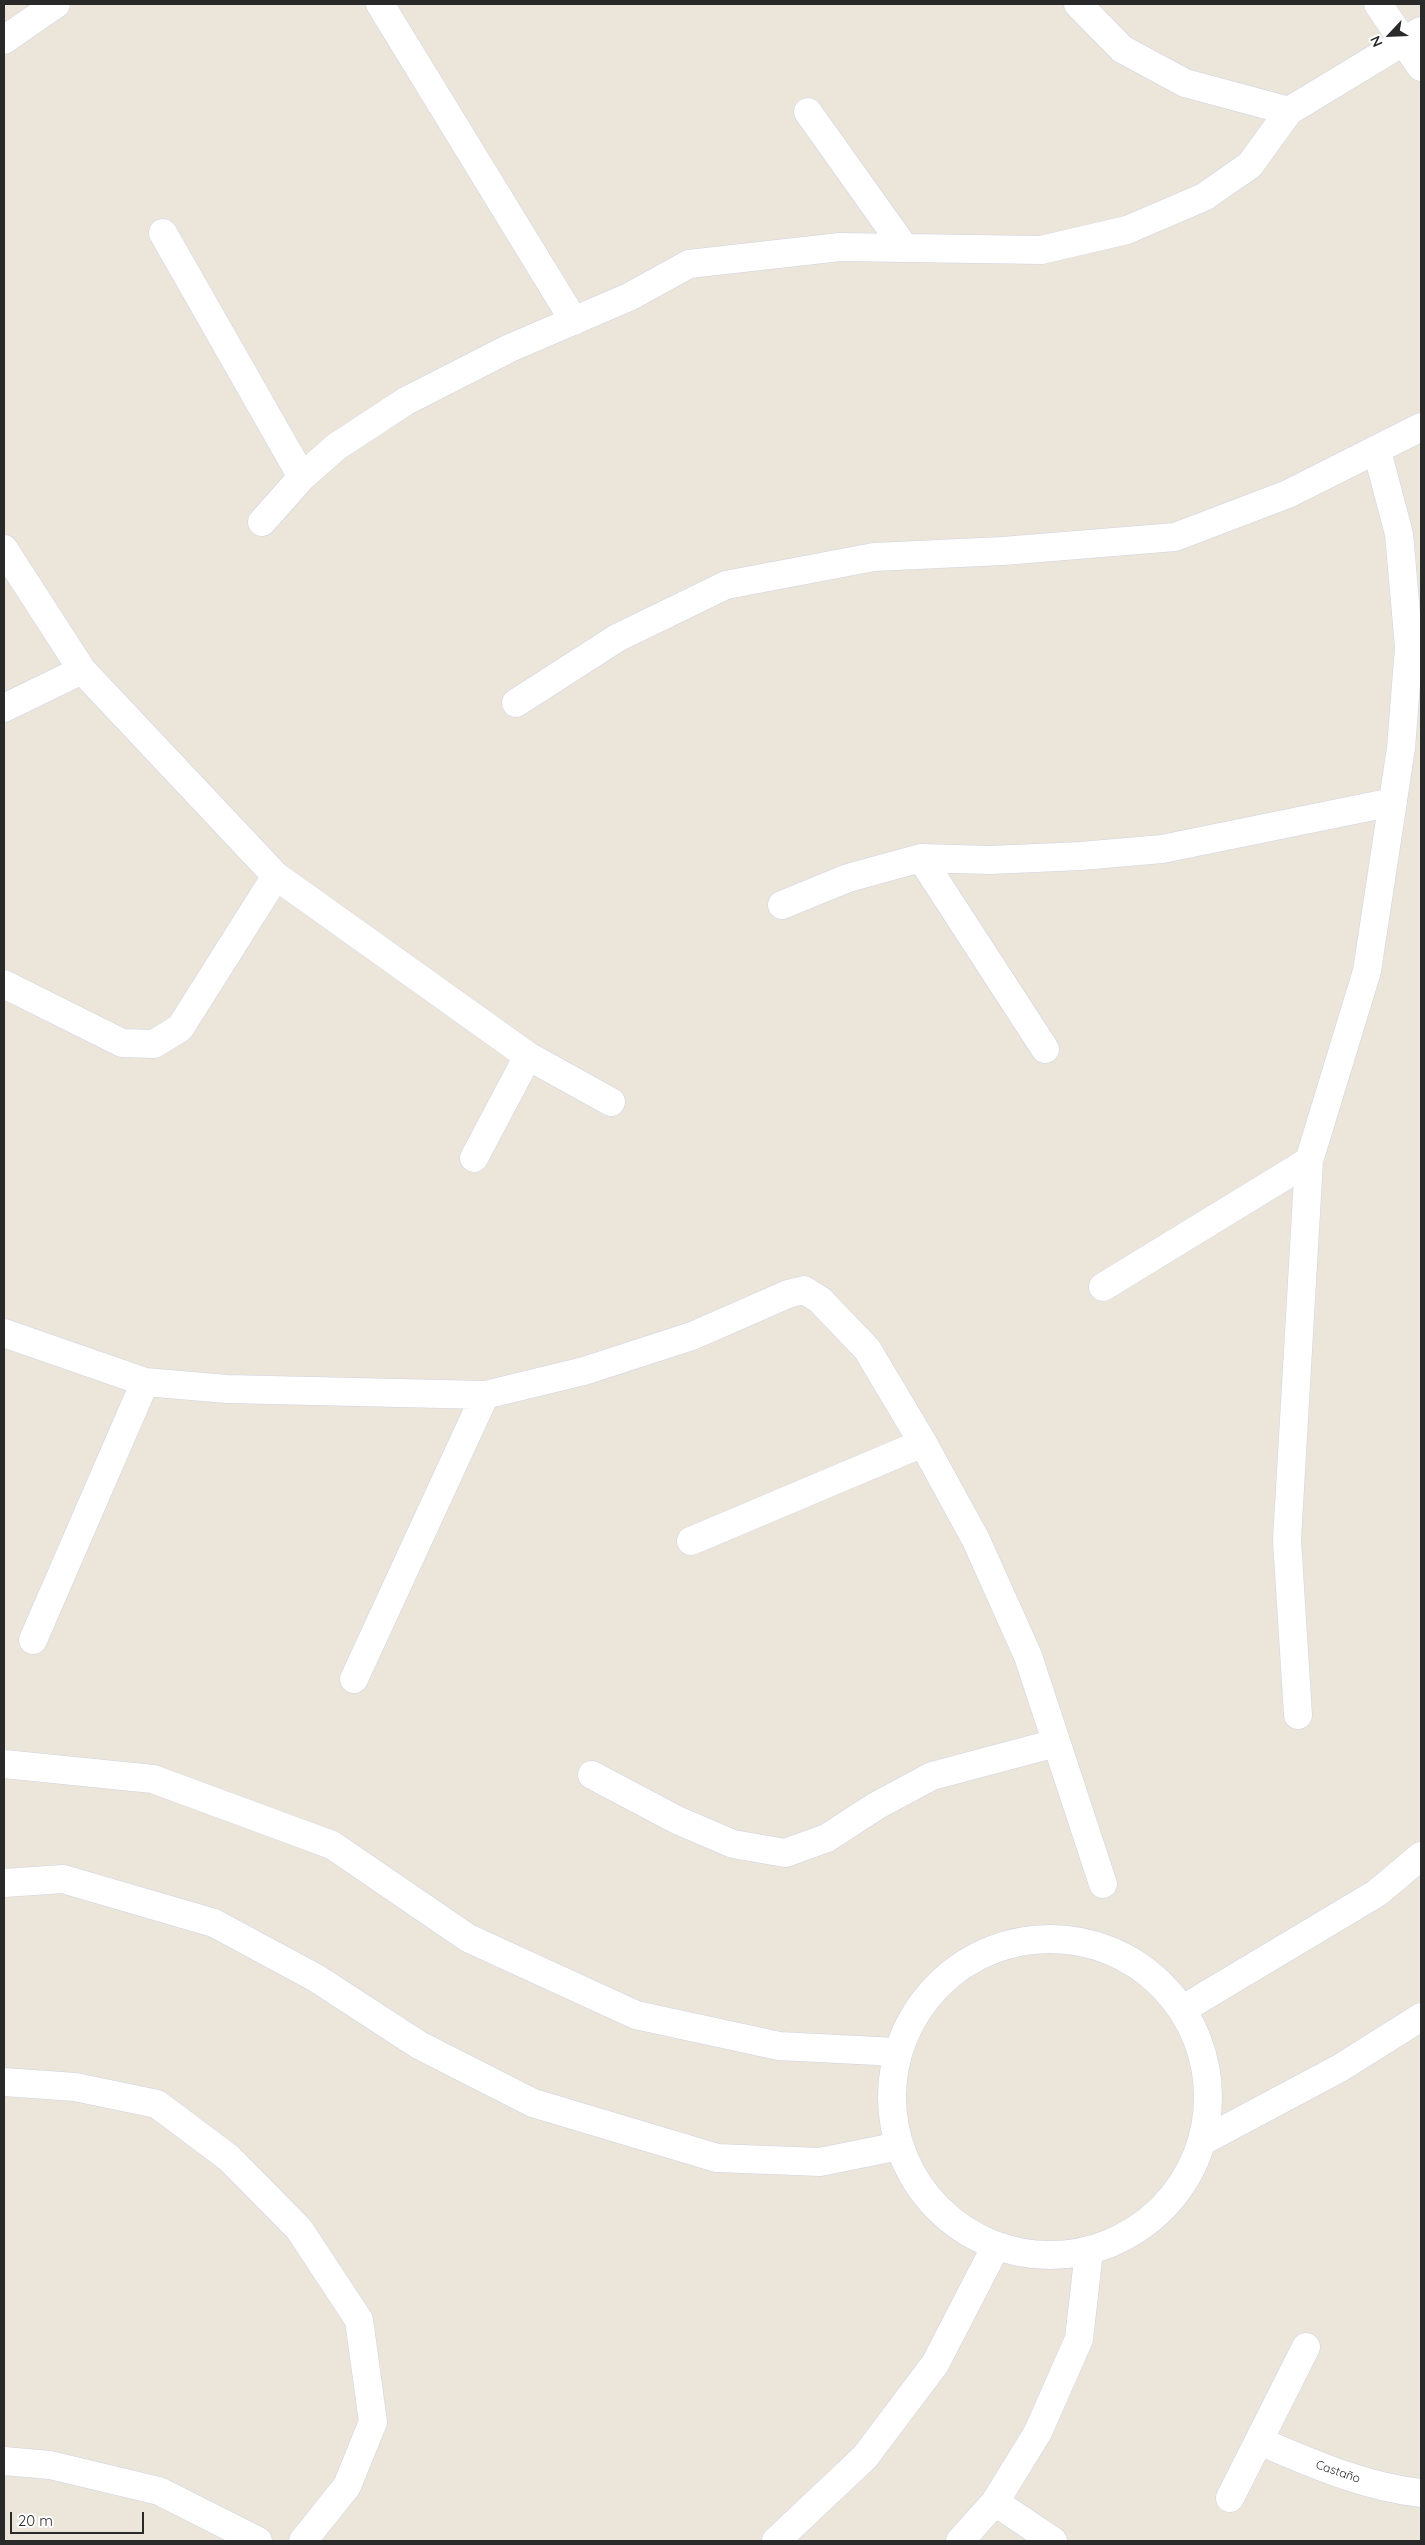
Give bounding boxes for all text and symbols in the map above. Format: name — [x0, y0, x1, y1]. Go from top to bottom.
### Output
north arrow — [1365, 10, 1415, 60]
text: N — [1366, 33, 1387, 50]
street label: Castaño — [1314, 2458, 1362, 2486]
scale bar — [12, 2502, 146, 2534]
text: 20 m — [18, 2511, 53, 2530]

